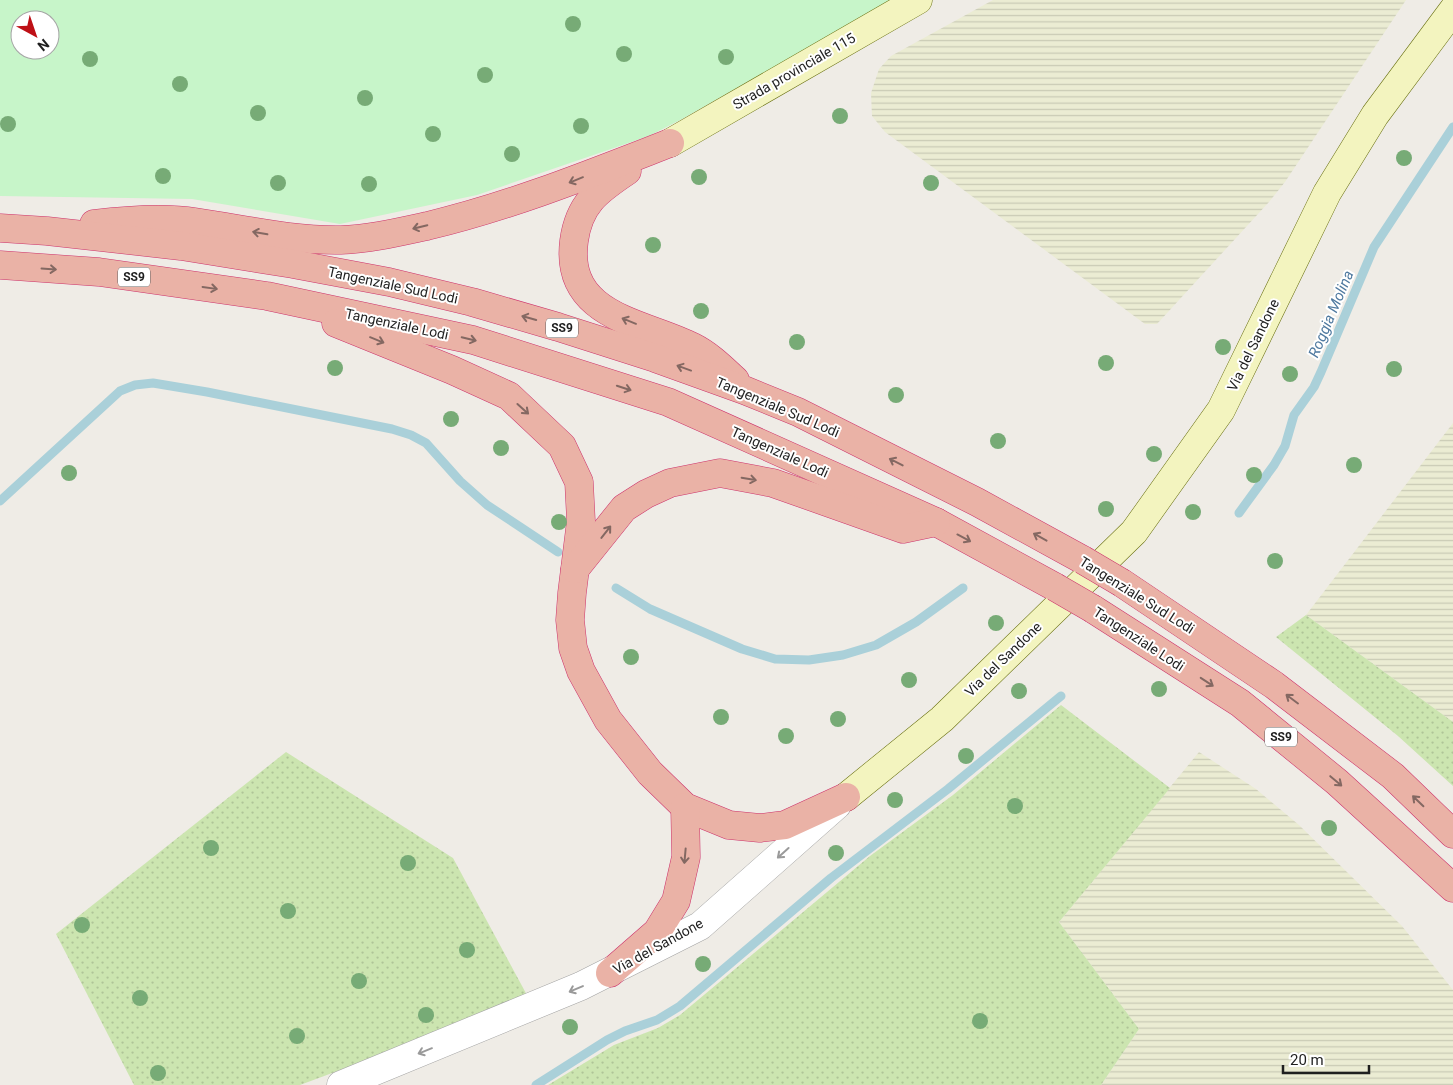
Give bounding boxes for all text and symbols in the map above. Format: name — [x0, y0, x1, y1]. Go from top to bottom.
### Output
north arrow — [10, 10, 60, 60]
street label: Strada provinciale 115 — [730, 29, 858, 113]
text: N — [34, 36, 52, 54]
one-way arrow — [568, 176, 584, 185]
one-way arrow — [413, 223, 429, 232]
one-way arrow — [252, 228, 268, 238]
street label: Tangenziale Sud Lodi — [327, 263, 459, 307]
one-way arrow — [40, 264, 56, 273]
road number: SS9 — [118, 268, 150, 286]
water label: Roggia Molina — [1305, 268, 1357, 360]
one-way arrow — [202, 283, 218, 293]
street label: Via del Sandone — [1224, 296, 1282, 394]
street label: Tangenziale Lodi — [344, 305, 450, 343]
one-way arrow — [521, 313, 537, 323]
one-way arrow — [622, 315, 637, 325]
road number: SS9 — [546, 318, 578, 338]
one-way arrow — [460, 335, 476, 344]
one-way arrow — [369, 336, 384, 345]
one-way arrow — [676, 363, 692, 372]
street label: Tangenziale Sud Lodi — [714, 374, 842, 440]
one-way arrow — [615, 383, 631, 393]
one-way arrow — [517, 403, 530, 415]
street label: Tangenziale Lodi — [729, 423, 831, 481]
one-way arrow — [889, 457, 904, 466]
one-way arrow — [741, 474, 757, 484]
one-way arrow — [600, 525, 611, 538]
one-way arrow — [1033, 532, 1048, 542]
one-way arrow — [957, 533, 971, 543]
street label: Tangenziale Sud Lodi — [1077, 553, 1197, 637]
street label: Tangenziale Lodi — [1091, 604, 1187, 674]
street label: Via del Sandone — [961, 618, 1045, 700]
one-way arrow — [1200, 677, 1214, 688]
one-way arrow — [1286, 693, 1299, 704]
road number: SS9 — [1265, 728, 1297, 746]
one-way arrow — [1329, 776, 1342, 787]
one-way arrow — [1412, 794, 1424, 807]
one-way arrow — [680, 847, 690, 863]
one-way arrow — [776, 847, 789, 858]
street label: Via del Sandone — [610, 915, 706, 977]
one-way arrow — [569, 984, 584, 994]
scale bar — [1283, 1042, 1369, 1074]
one-way arrow — [418, 1047, 433, 1056]
text: 20 m — [1290, 1051, 1324, 1069]

